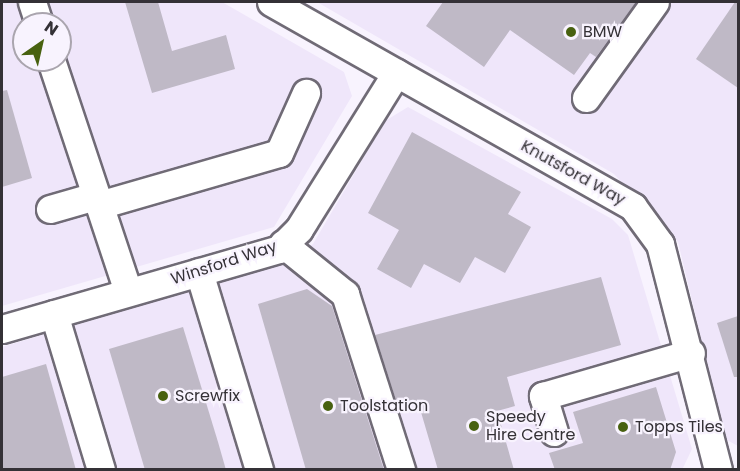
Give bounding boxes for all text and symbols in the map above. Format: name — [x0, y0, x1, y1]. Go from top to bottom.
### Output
north arrow — [12, 12, 72, 72]
text: N — [40, 15, 63, 41]
place label: BMW — [583, 22, 622, 42]
marker: BMW — [564, 25, 578, 39]
street label: Knutsford Way — [518, 136, 628, 210]
street label: Winsford Way — [169, 237, 279, 289]
place label: Screwfix — [175, 386, 240, 406]
marker: Screwfix — [156, 389, 170, 403]
place label: Toolstation — [340, 396, 428, 416]
marker: Toolstation — [321, 399, 335, 413]
place label: Speedy Hire Centre — [486, 407, 575, 445]
place label: Topps Tiles — [635, 417, 723, 437]
marker: Speedy Hire Centre — [467, 419, 481, 433]
marker: Topps Tiles — [616, 420, 630, 434]

